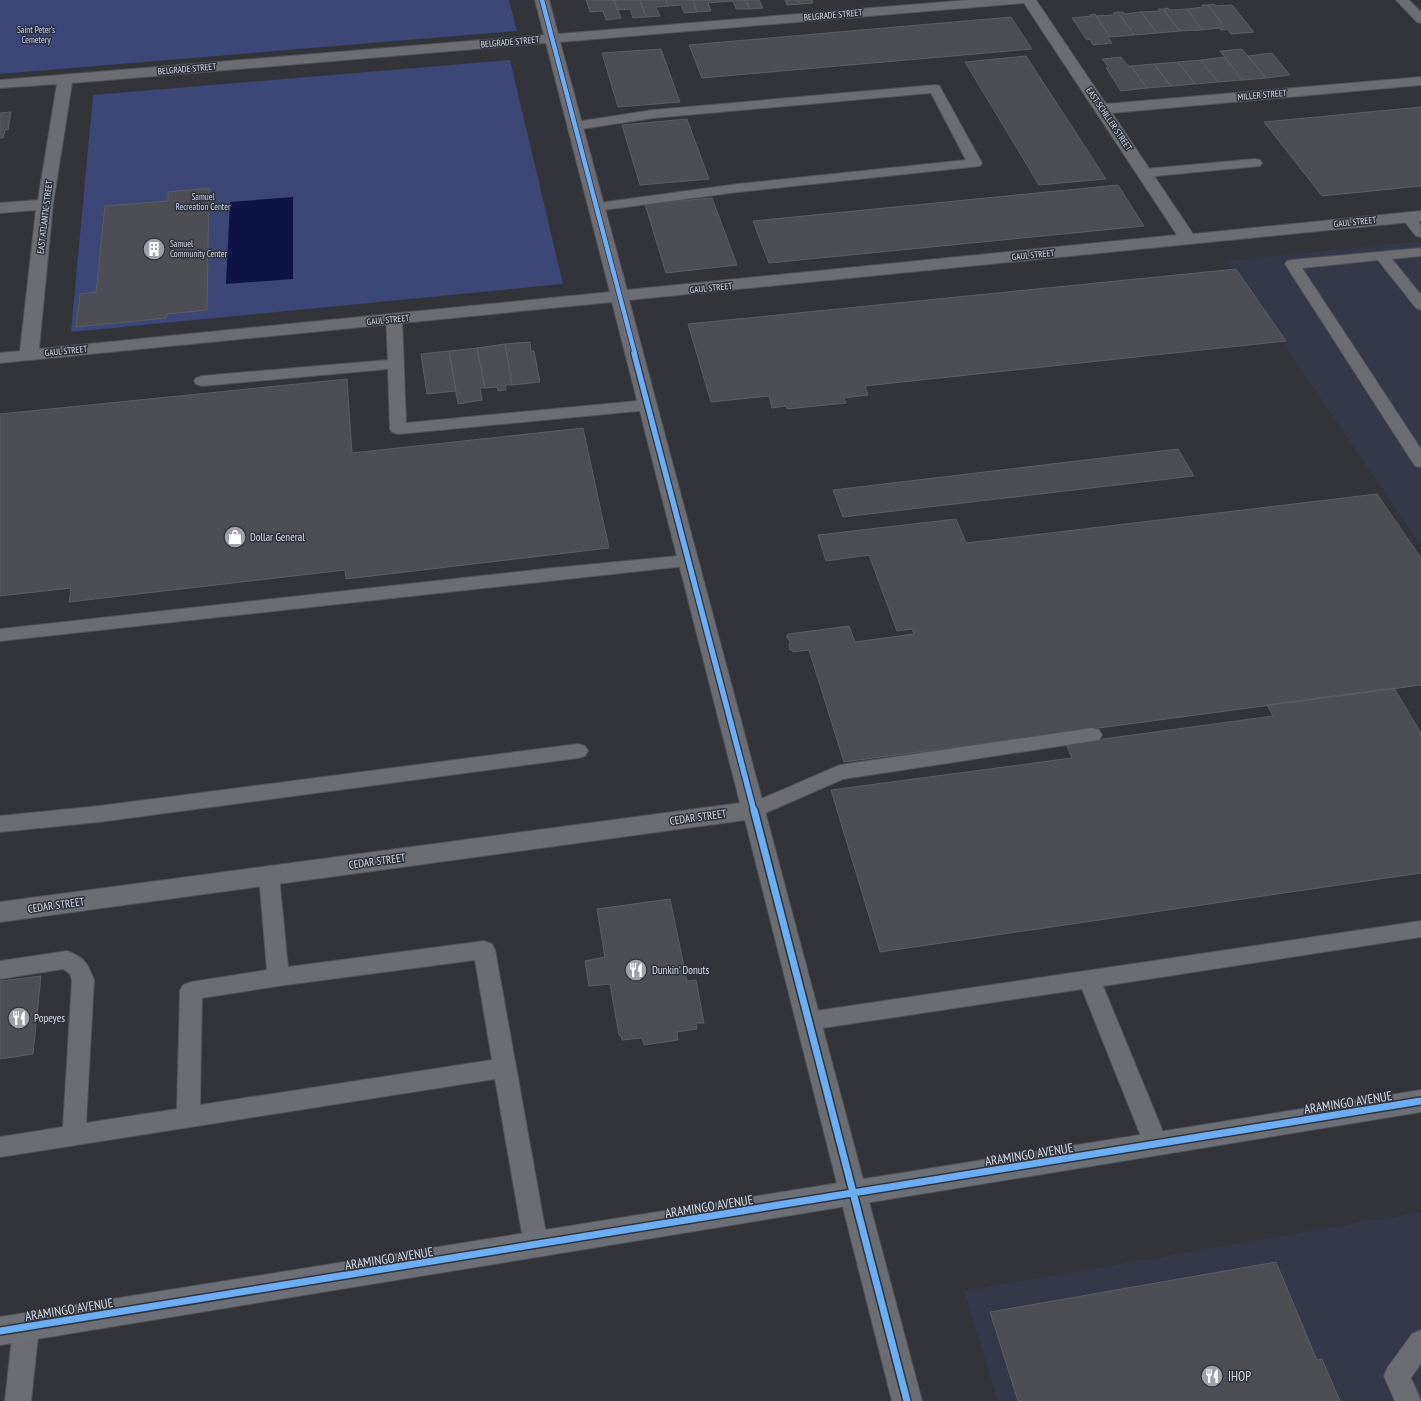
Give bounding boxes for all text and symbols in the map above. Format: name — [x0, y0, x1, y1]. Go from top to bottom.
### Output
street label: BELGRADE STREET — [803, 6, 863, 23]
park label: Saint Peter's Cemetery — [17, 24, 55, 45]
street label: BELGRADE STREET — [480, 33, 540, 50]
street label: BELGRADE STREET — [157, 60, 217, 77]
street label: EAST SCHILLER STREET — [1084, 85, 1135, 152]
street label: MILLER STREET — [1237, 87, 1287, 102]
street label: EAST ATLANTIC STREET — [35, 180, 54, 254]
park label: Samuel Recreation Center — [176, 191, 231, 212]
street label: GAUL STREET — [1333, 214, 1377, 229]
building icon: Samuel Community Center — [141, 236, 167, 262]
place label: Samuel Community Center — [170, 238, 227, 259]
street label: GAUL STREET — [1011, 247, 1055, 262]
street label: GAUL STREET — [689, 280, 733, 295]
street label: GAUL STREET — [366, 312, 410, 327]
street label: GAUL STREET — [44, 343, 88, 358]
shop icon: Dollar General — [222, 524, 248, 550]
place label: Dollar General — [250, 530, 305, 544]
street label: CEDAR STREET — [669, 806, 727, 828]
street label: CEDAR STREET — [348, 850, 406, 872]
street label: CEDAR STREET — [27, 894, 85, 916]
restaurant icon: Dunkin' Donuts — [623, 957, 649, 983]
place label: Dunkin' Donuts — [652, 963, 710, 977]
restaurant icon: Popeyes — [6, 1005, 32, 1031]
place label: Popeyes — [34, 1011, 65, 1025]
street label: ARAMINGO AVENUE — [1303, 1087, 1393, 1118]
street label: ARAMINGO AVENUE — [984, 1139, 1074, 1170]
street label: ARAMINGO AVENUE — [664, 1191, 754, 1222]
street label: ARAMINGO AVENUE — [344, 1243, 434, 1274]
street label: ARAMINGO AVENUE — [24, 1294, 114, 1325]
restaurant icon: IHOP — [1199, 1363, 1225, 1389]
place label: IHOP — [1228, 1368, 1251, 1385]

